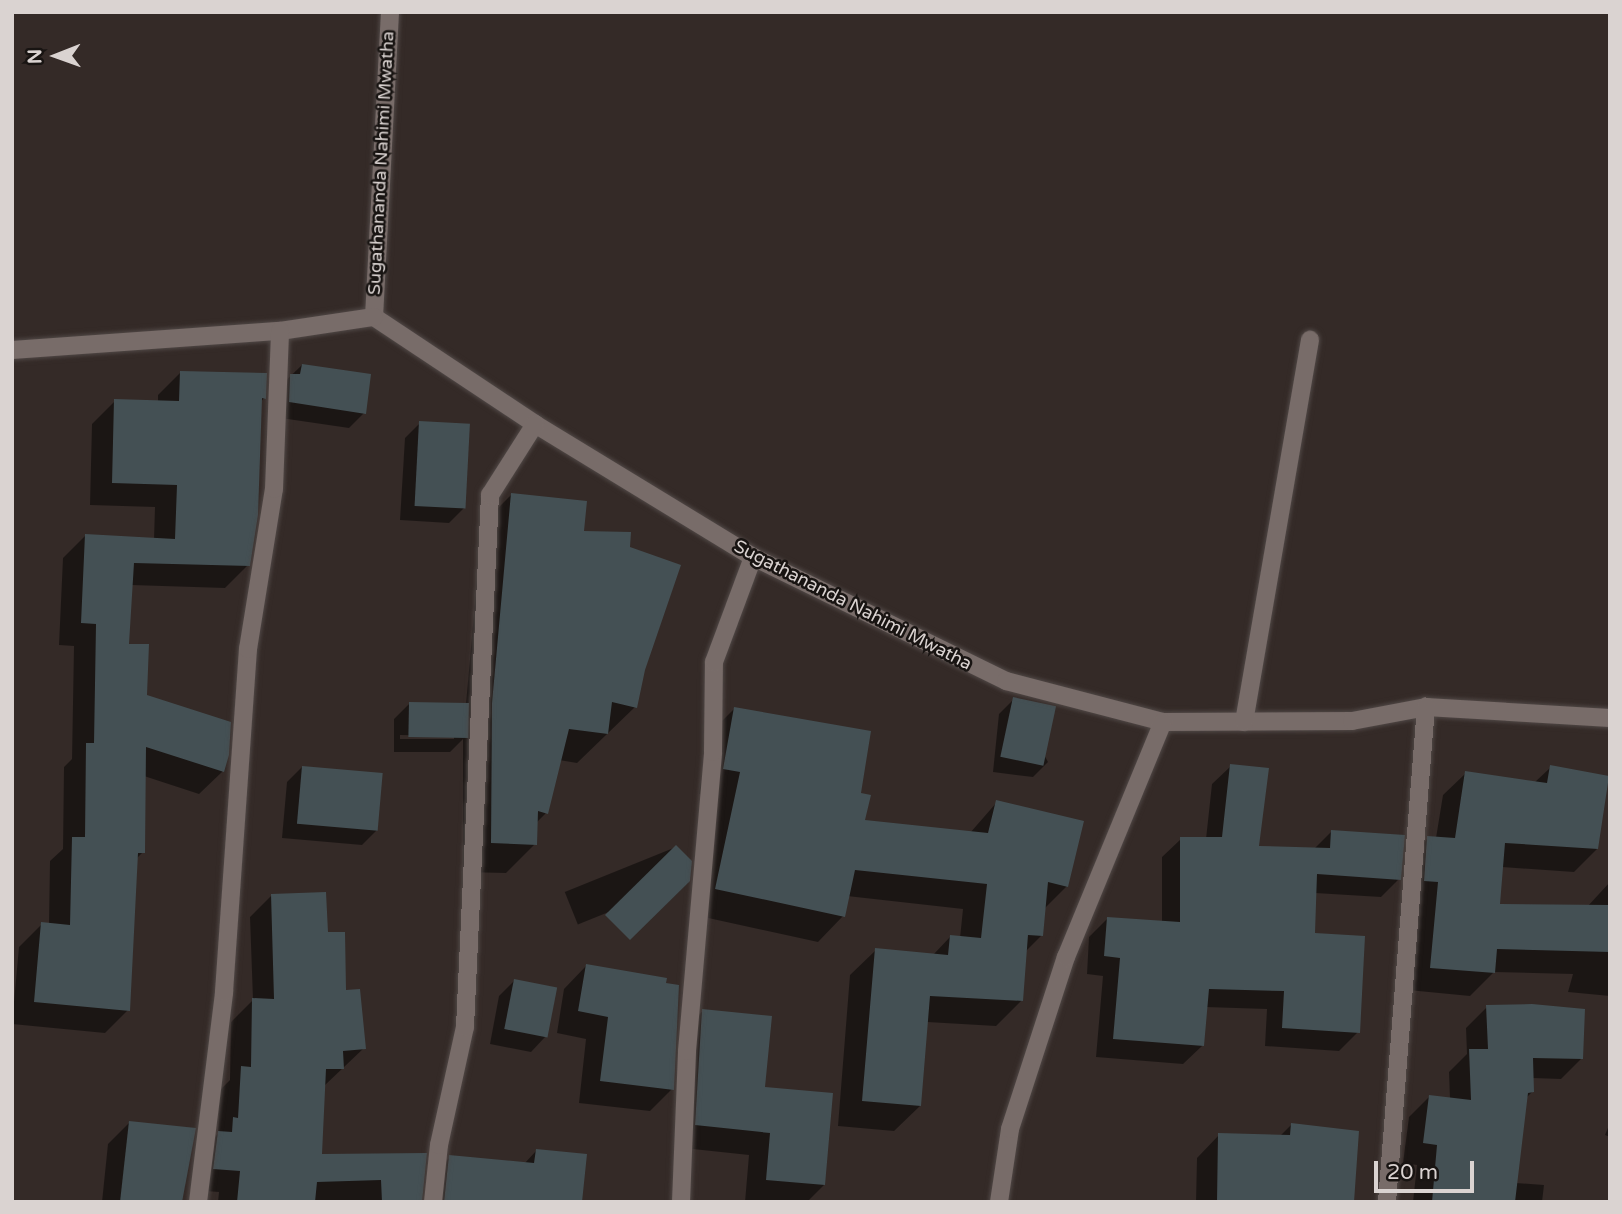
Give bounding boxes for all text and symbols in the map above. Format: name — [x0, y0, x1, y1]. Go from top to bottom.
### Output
north arrow — [21, 21, 91, 91]
street label: Sugathananda Nahimi Mwatha — [363, 31, 399, 295]
text: N — [24, 49, 46, 64]
street label: Sugathananda Nahimi Mwatha — [730, 535, 976, 675]
scale bar — [1377, 1148, 1477, 1192]
text: 20 m — [1387, 1160, 1438, 1185]

